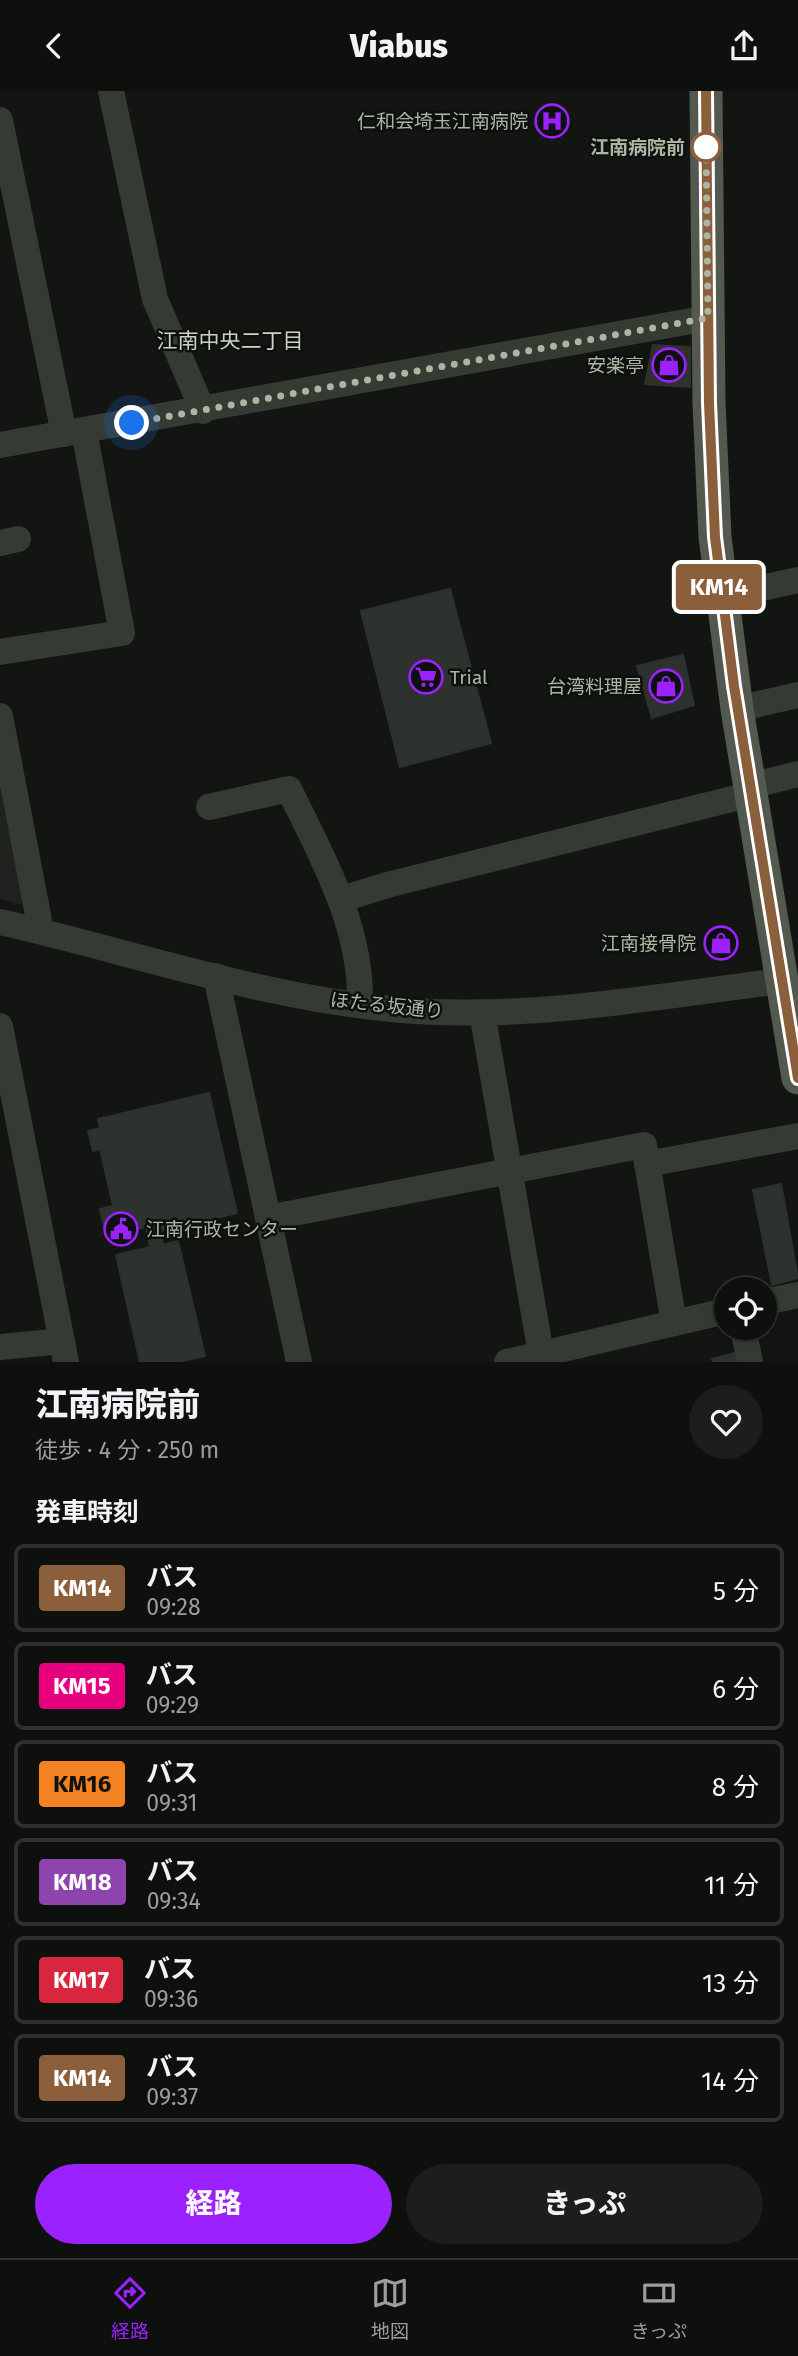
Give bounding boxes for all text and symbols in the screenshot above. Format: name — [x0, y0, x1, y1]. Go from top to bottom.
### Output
icon: back — [35, 27, 73, 65]
text: Viabus — [350, 27, 448, 65]
icon: share — [725, 27, 763, 65]
hospital icon: 仁和会埼玉江南病院 — [533, 102, 571, 140]
place label: 仁和会埼玉江南病院 — [357, 110, 528, 133]
marker: 江南病院前 — [691, 132, 721, 162]
place label: 江南病院前 — [590, 136, 685, 159]
district label: 江南中央二丁目 — [157, 328, 304, 354]
shop icon: 安楽亭 — [650, 346, 688, 384]
place label: 安楽亭 — [587, 354, 644, 377]
your location — [114, 405, 149, 440]
line badge: KM14 — [670, 564, 768, 610]
text: KM14 — [690, 573, 748, 601]
supermarket icon: Trial — [407, 658, 445, 696]
place label: Trial — [450, 666, 488, 689]
shop icon: 台湾料理屋 — [647, 667, 685, 705]
place label: 台湾料理屋 — [547, 675, 642, 698]
shop icon: 江南接骨院 — [702, 924, 740, 962]
place label: 江南接骨院 — [601, 932, 696, 955]
street label: ほたる坂通り — [329, 988, 445, 1023]
public building icon: 江南行政センター — [102, 1210, 140, 1248]
place label: 江南行政センター — [146, 1218, 298, 1241]
map controls — [714, 1277, 777, 1340]
button: locate — [714, 1277, 777, 1340]
text: 江南病院前 — [35, 1385, 200, 1425]
button: heart — [689, 1385, 763, 1459]
text: 徒歩 · 4 分 · 250 m — [35, 1436, 219, 1464]
text: 発車時刻 — [35, 1497, 139, 1528]
text: バス — [146, 1562, 198, 1593]
text: KM14 — [53, 1574, 111, 1602]
text: 5 分 — [713, 1576, 759, 1607]
text: 09:28 — [146, 1593, 201, 1621]
text: バス — [146, 1660, 198, 1691]
text: KM15 — [53, 1672, 111, 1700]
text: 6 分 — [712, 1674, 759, 1705]
text: 09:29 — [146, 1691, 199, 1719]
text: バス — [146, 1758, 198, 1789]
text: KM16 — [53, 1770, 111, 1798]
text: 8 分 — [712, 1772, 759, 1803]
text: 09:31 — [146, 1789, 198, 1817]
text: バス — [147, 1856, 199, 1887]
text: KM18 — [53, 1868, 112, 1896]
text: 11 分 — [704, 1870, 759, 1901]
text: 09:34 — [147, 1887, 201, 1915]
text: バス — [144, 1954, 196, 1985]
text: KM17 — [53, 1966, 109, 1994]
text: 13 分 — [702, 1968, 759, 1999]
text: 09:36 — [144, 1985, 198, 2013]
text: バス — [146, 2052, 198, 2083]
text: KM14 — [53, 2064, 111, 2092]
text: 14 分 — [701, 2066, 759, 2097]
text: 09:37 — [146, 2083, 198, 2111]
button: 経路 — [35, 2164, 392, 2244]
button: きっぷ — [406, 2164, 763, 2244]
tab: 経路 — [111, 2274, 149, 2343]
tab: 地図 — [371, 2274, 409, 2343]
tab: きっぷ — [631, 2274, 687, 2343]

